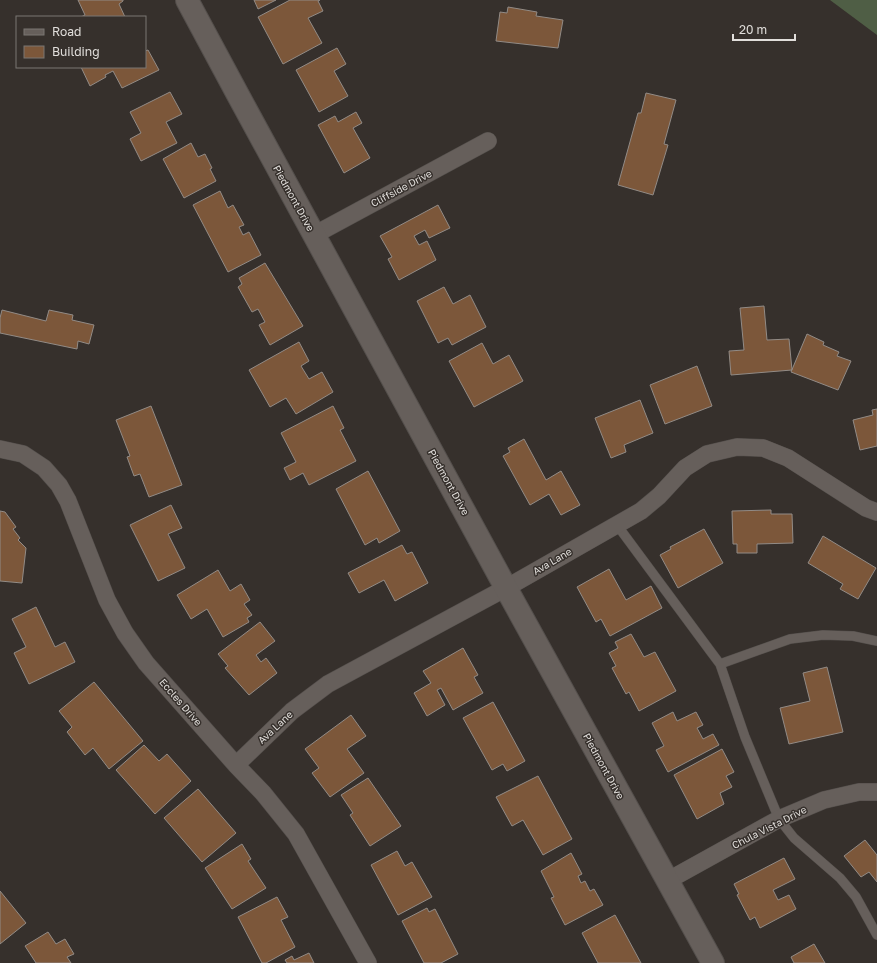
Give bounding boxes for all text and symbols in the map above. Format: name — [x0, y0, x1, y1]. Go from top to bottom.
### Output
legend — [16, 16, 146, 68]
scale bar — [733, 16, 795, 42]
text: 20 m — [739, 22, 767, 37]
text: Road — [52, 24, 81, 39]
text: Building — [52, 44, 100, 59]
street label: Piedmont Drive — [271, 163, 317, 233]
street label: Cliffside Drive — [368, 167, 434, 209]
street label: Piedmont Drive — [426, 447, 472, 517]
street label: Ava Lane — [530, 545, 574, 577]
street label: Eccles Drive — [157, 676, 205, 728]
street label: Ava Lane — [255, 708, 295, 746]
street label: Piedmont Drive — [581, 731, 627, 801]
street label: Chula Vista Drive — [730, 803, 808, 851]

